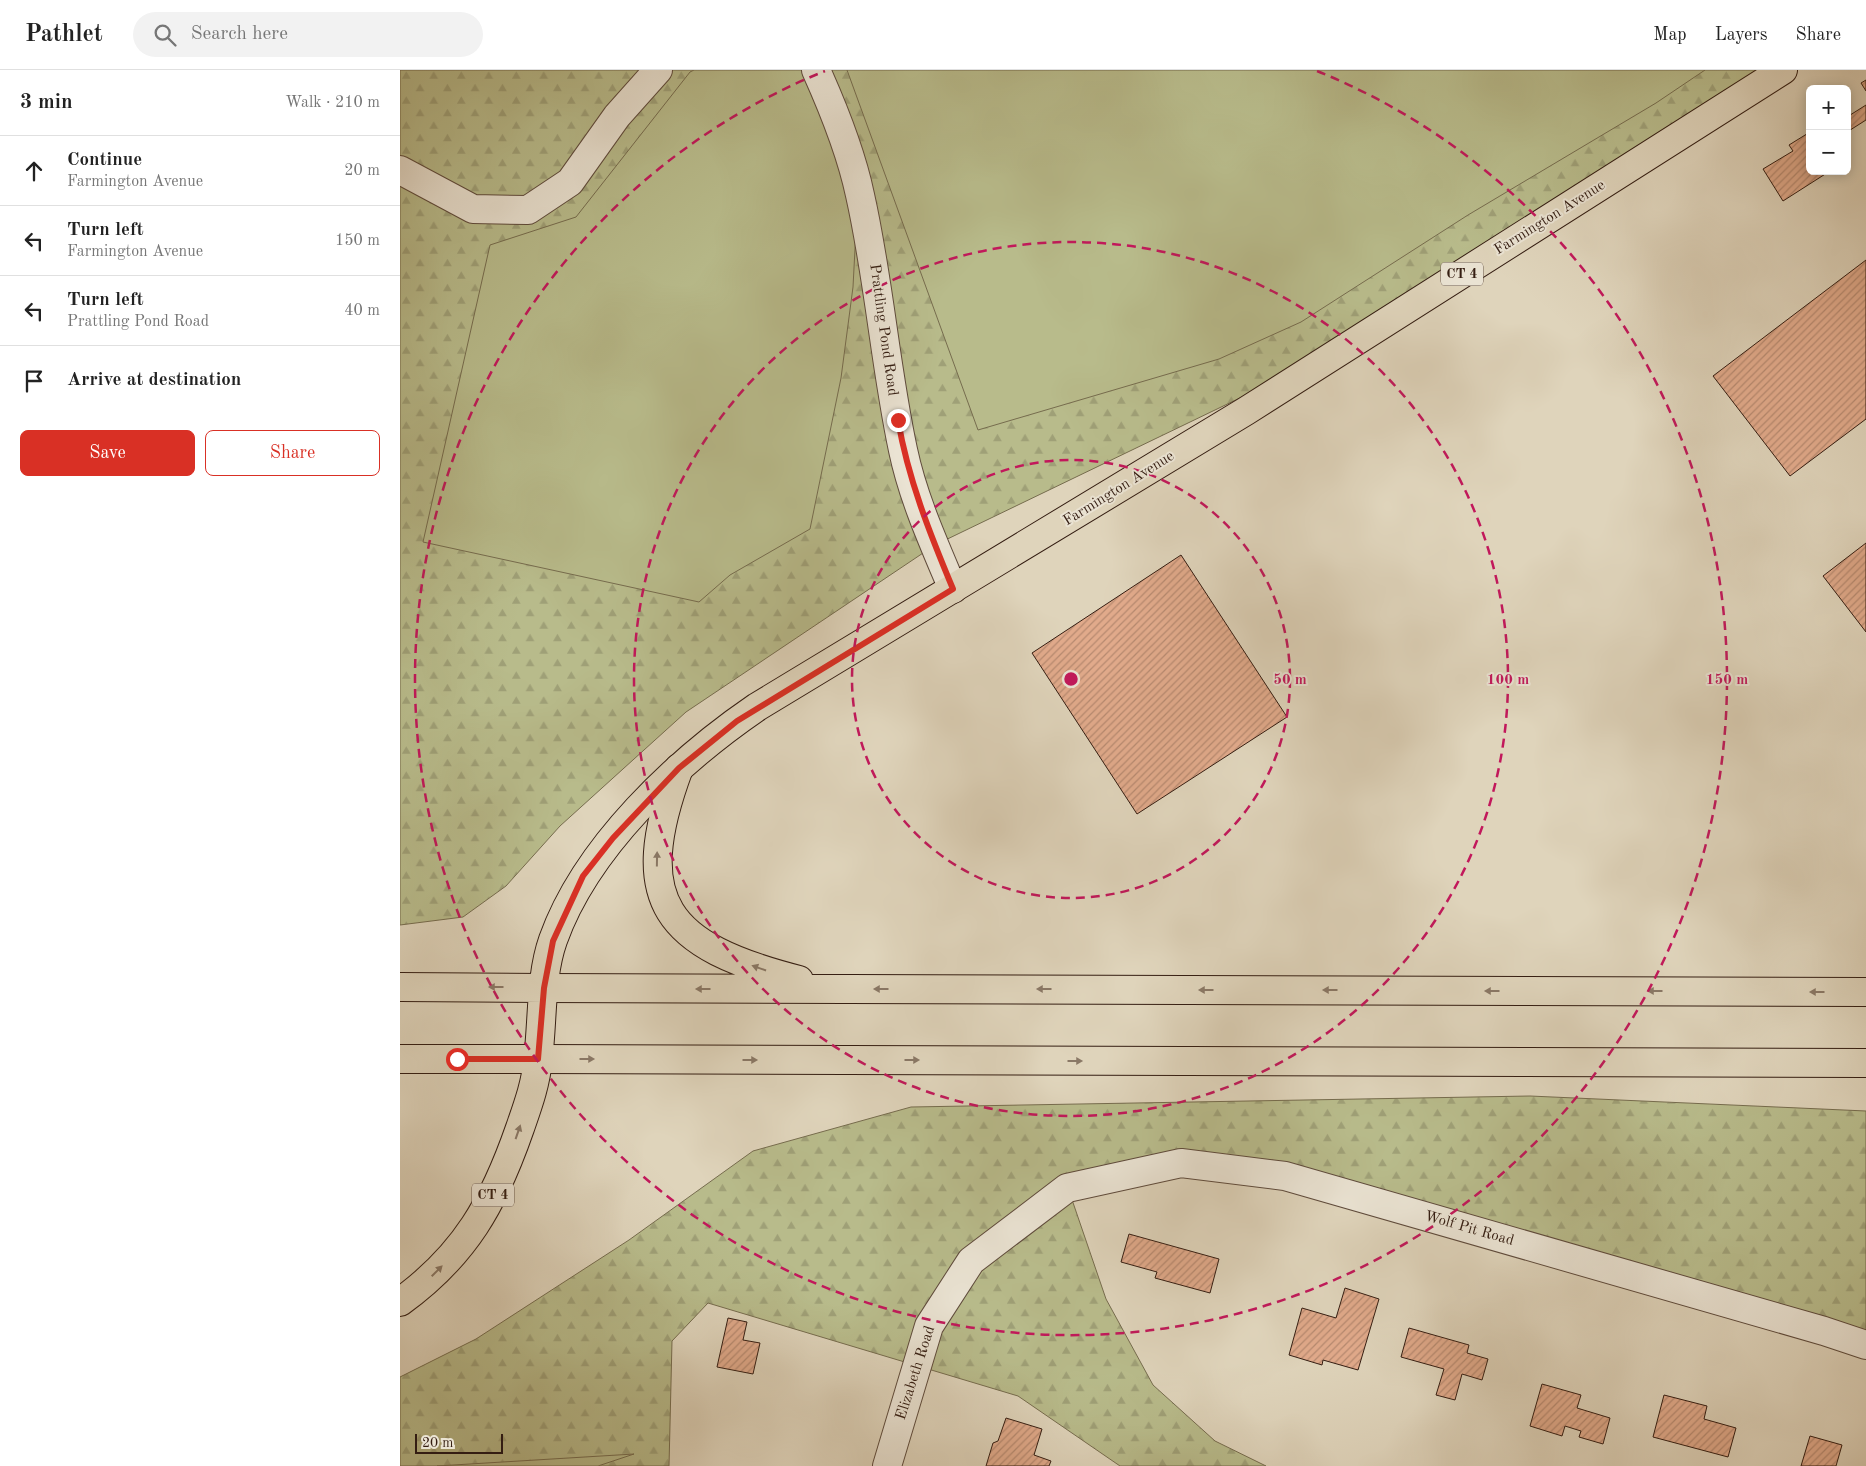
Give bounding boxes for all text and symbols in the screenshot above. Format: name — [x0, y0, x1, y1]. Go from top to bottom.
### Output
search box — [133, 12, 483, 57]
icon: search — [151, 21, 179, 49]
text: Pathlet — [25, 23, 103, 47]
text: Search here — [191, 25, 288, 44]
text: Map — [1653, 26, 1687, 44]
text: Layers — [1715, 26, 1767, 44]
text: Share — [1795, 26, 1841, 44]
map controls — [1806, 85, 1851, 175]
button: + — [1806, 85, 1851, 130]
text: 3 min — [20, 92, 73, 113]
text: Walk · 210 m — [285, 95, 380, 111]
button: − — [1806, 130, 1851, 175]
text: Continue — [67, 151, 142, 170]
icon: ahead — [20, 157, 48, 185]
text: 20 m — [344, 163, 380, 179]
text: Farmington Avenue — [67, 174, 203, 190]
street label: Farmington Avenue — [1492, 178, 1608, 258]
text: Turn left — [67, 221, 144, 240]
icon: left — [20, 227, 48, 255]
text: 150 m — [335, 233, 380, 249]
text: Farmington Avenue — [67, 244, 203, 260]
road number: CT 4 — [1441, 262, 1483, 285]
street label: Prattling Pond Road — [866, 263, 900, 397]
text: Turn left — [67, 291, 144, 310]
icon: left — [20, 297, 48, 325]
text: 40 m — [344, 303, 380, 319]
text: Prattling Pond Road — [67, 314, 209, 330]
icon: arrive — [20, 367, 48, 395]
text: Arrive at destination — [67, 371, 241, 390]
route end — [887, 409, 910, 432]
button: Save — [20, 430, 195, 476]
button: Share — [205, 430, 380, 476]
street label: Farmington Avenue — [1061, 449, 1177, 529]
centre of rings — [1062, 670, 1080, 688]
text: 50 m — [1273, 673, 1307, 688]
text: 100 m — [1487, 673, 1529, 688]
text: 150 m — [1706, 673, 1748, 688]
one-way arrow — [653, 851, 661, 867]
one-way arrow — [751, 964, 766, 971]
one-way arrow — [487, 983, 503, 991]
one-way arrow — [695, 985, 711, 993]
one-way arrow — [873, 985, 889, 993]
one-way arrow — [1036, 985, 1052, 993]
one-way arrow — [1198, 986, 1214, 994]
one-way arrow — [1322, 986, 1338, 994]
one-way arrow — [1484, 987, 1500, 995]
one-way arrow — [1647, 987, 1663, 995]
one-way arrow — [1809, 988, 1825, 996]
route start — [446, 1048, 469, 1071]
one-way arrow — [579, 1055, 595, 1063]
one-way arrow — [742, 1056, 758, 1064]
one-way arrow — [904, 1056, 920, 1064]
one-way arrow — [1067, 1057, 1083, 1065]
one-way arrow — [515, 1125, 523, 1140]
road number: CT 4 — [472, 1184, 514, 1206]
street label: Wolf Pit Road — [1423, 1209, 1516, 1249]
one-way arrow — [431, 1265, 443, 1277]
street label: Elizabeth Road — [894, 1324, 938, 1422]
scale bar — [415, 1431, 502, 1454]
text: 20 m — [422, 1436, 453, 1450]

